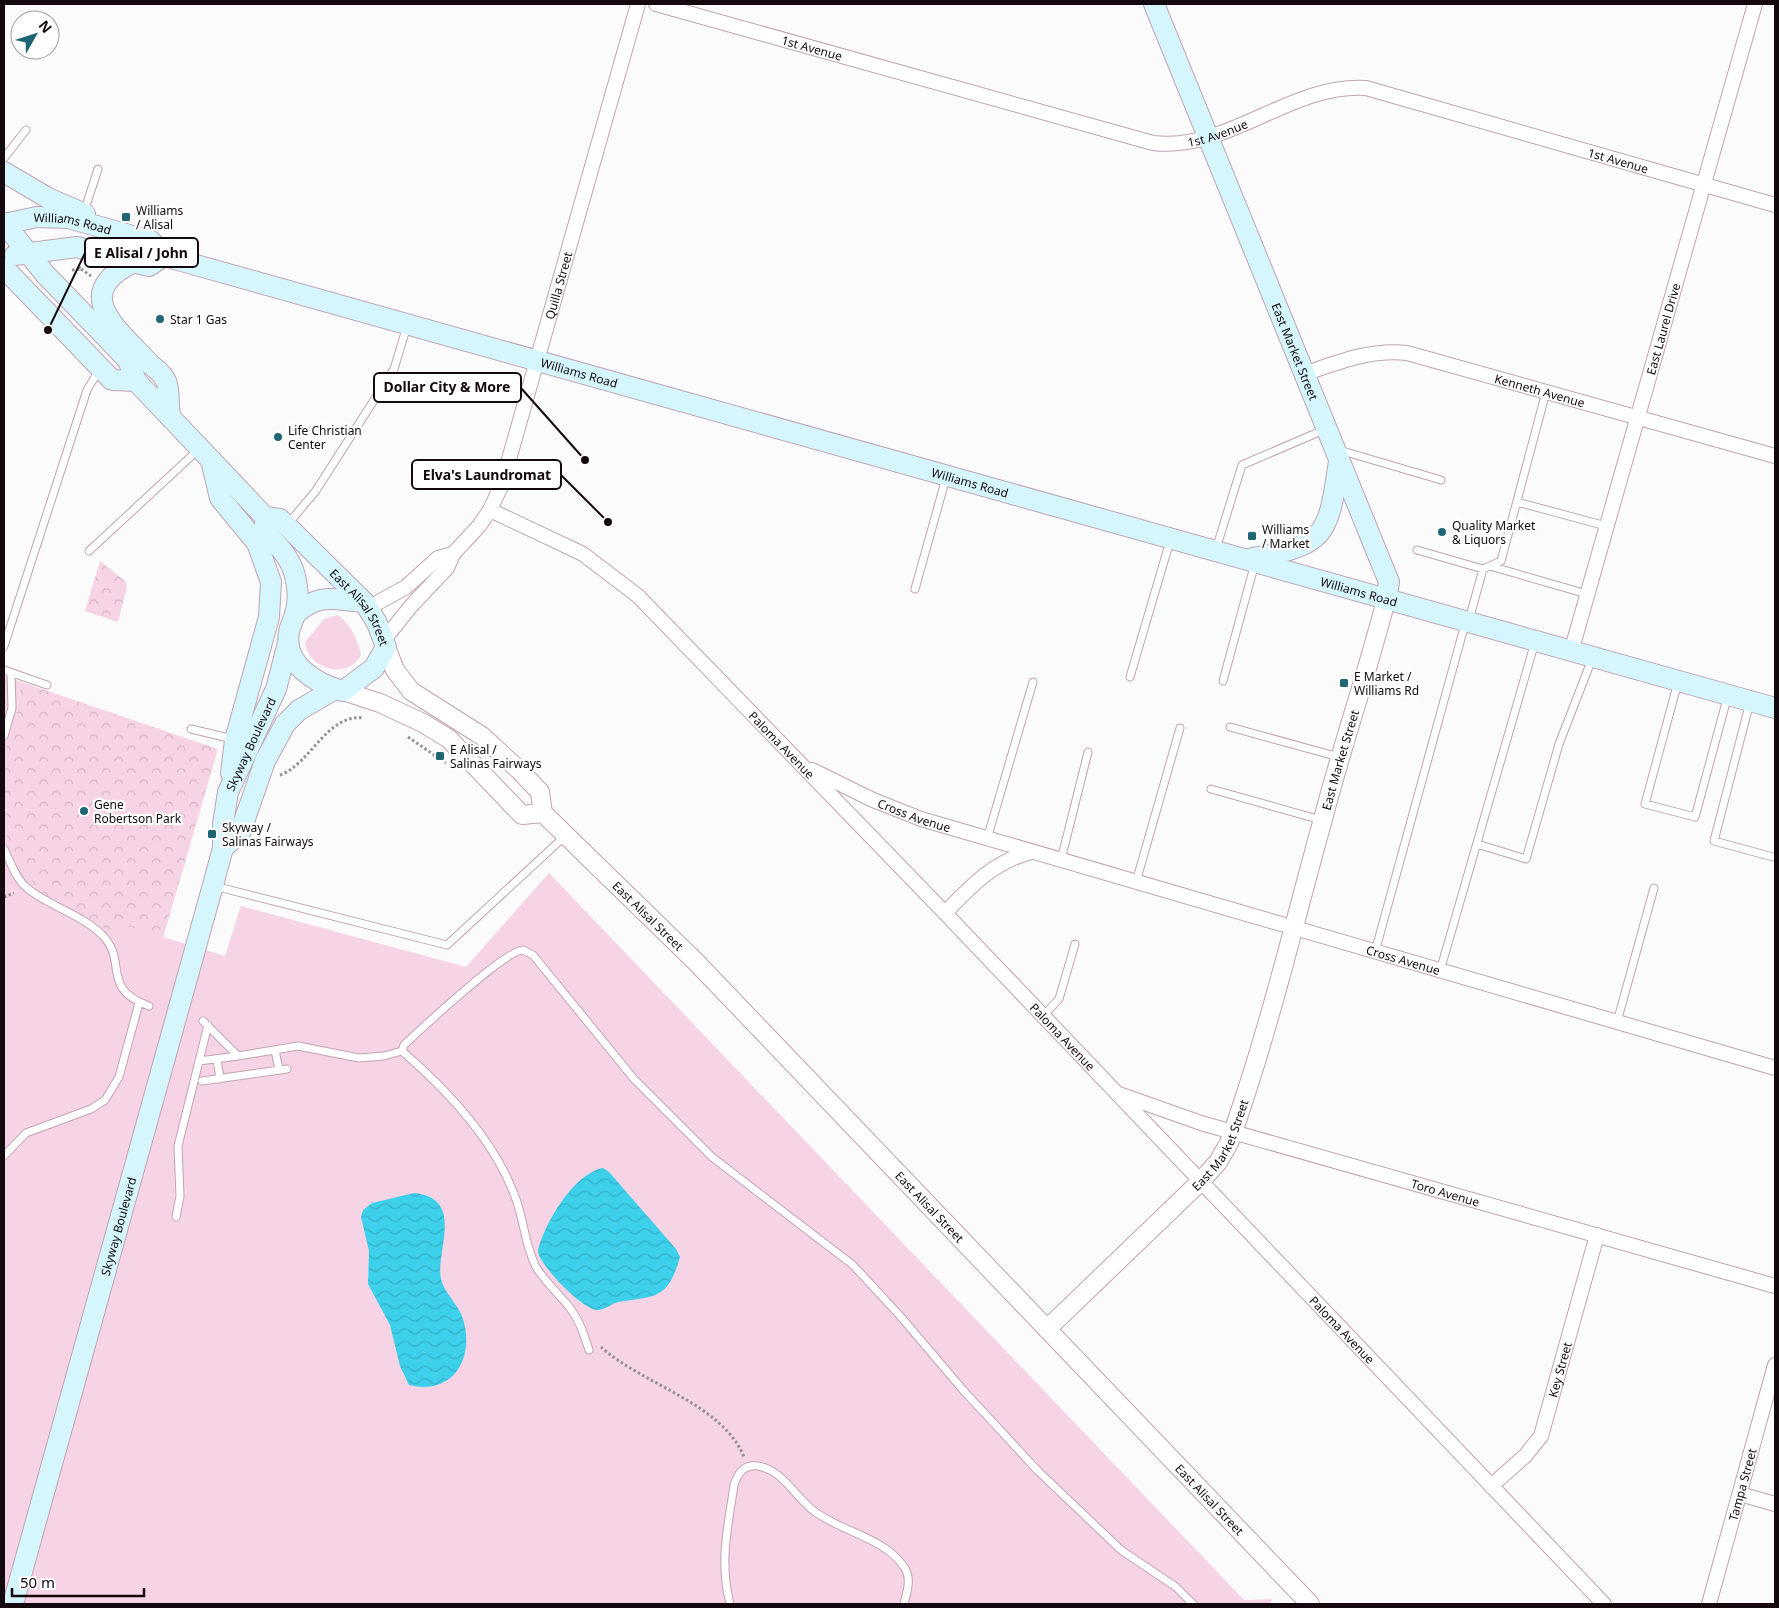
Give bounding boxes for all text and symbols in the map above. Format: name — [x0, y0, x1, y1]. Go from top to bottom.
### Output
north arrow — [10, 10, 60, 60]
text: N — [35, 16, 56, 37]
street label: 1st Avenue — [780, 31, 845, 64]
street label: 1st Avenue — [1186, 115, 1250, 150]
street label: 1st Avenue — [1586, 143, 1651, 177]
place label: Williams / Alisal — [136, 202, 183, 233]
street label: Williams Road — [33, 208, 114, 238]
marker: Williams / Alisal — [120, 211, 132, 223]
callout: E Alisal / John — [85, 238, 198, 267]
text: E Alisal / John — [94, 243, 188, 262]
street label: Quilla Street — [541, 249, 576, 321]
street label: East Laurel Drive — [1642, 281, 1684, 377]
street label: East Market Street — [1268, 300, 1323, 403]
place label: Star 1 Gas — [170, 311, 227, 328]
marker: Star 1 Gas — [154, 313, 166, 325]
street label: Williams Road — [539, 354, 620, 391]
street label: Kenneth Avenue — [1493, 369, 1587, 411]
callout: Dollar City & More — [374, 373, 521, 402]
text: Dollar City & More — [384, 377, 510, 396]
place label: Life Christian Center — [288, 422, 362, 453]
marker: Life Christian Center — [272, 431, 284, 443]
callout: Elva's Laundromat — [412, 460, 561, 489]
street label: Williams Road — [930, 463, 1011, 501]
text: Elva's Laundromat — [423, 465, 551, 484]
place label: Quality Market & Liquors — [1452, 517, 1536, 548]
place label: Williams / Market — [1262, 521, 1310, 552]
marker: Quality Market & Liquors — [1436, 526, 1448, 538]
marker: Williams / Market — [1246, 530, 1258, 542]
street label: East Alisal Street — [326, 565, 393, 649]
street label: Williams Road — [1319, 572, 1400, 610]
place label: E Market / Williams Rd — [1354, 668, 1419, 699]
marker: E Market / Williams Rd — [1338, 677, 1350, 689]
street label: Skyway Boulevard — [221, 694, 280, 794]
street label: Paloma Avenue — [745, 707, 819, 782]
street label: East Market Street — [1317, 707, 1363, 812]
place label: E Alisal / Salinas Fairways — [450, 741, 542, 772]
marker: E Alisal / Salinas Fairways — [434, 750, 446, 762]
street label: Cross Avenue — [875, 794, 953, 836]
place label: Gene Robertson Park — [94, 796, 182, 827]
marker: Gene Robertson Park — [78, 805, 90, 817]
place label: Skyway / Salinas Fairways — [222, 819, 314, 850]
marker: Skyway / Salinas Fairways — [206, 828, 218, 840]
street label: East Alisal Street — [609, 877, 688, 954]
street label: Cross Avenue — [1364, 941, 1443, 979]
street label: Paloma Avenue — [1026, 999, 1099, 1074]
street label: East Market Street — [1188, 1097, 1252, 1194]
street label: East Alisal Street — [892, 1167, 969, 1246]
street label: Skyway Boulevard — [96, 1175, 140, 1278]
street label: Toro Avenue — [1409, 1175, 1482, 1210]
street label: Paloma Avenue — [1306, 1292, 1379, 1367]
street label: Key Street — [1544, 1339, 1576, 1399]
street label: Tampa Street — [1724, 1446, 1760, 1523]
street label: East Alisal Street — [1172, 1460, 1248, 1539]
scale bar — [12, 1566, 145, 1598]
text: 50 m — [20, 1572, 55, 1592]

